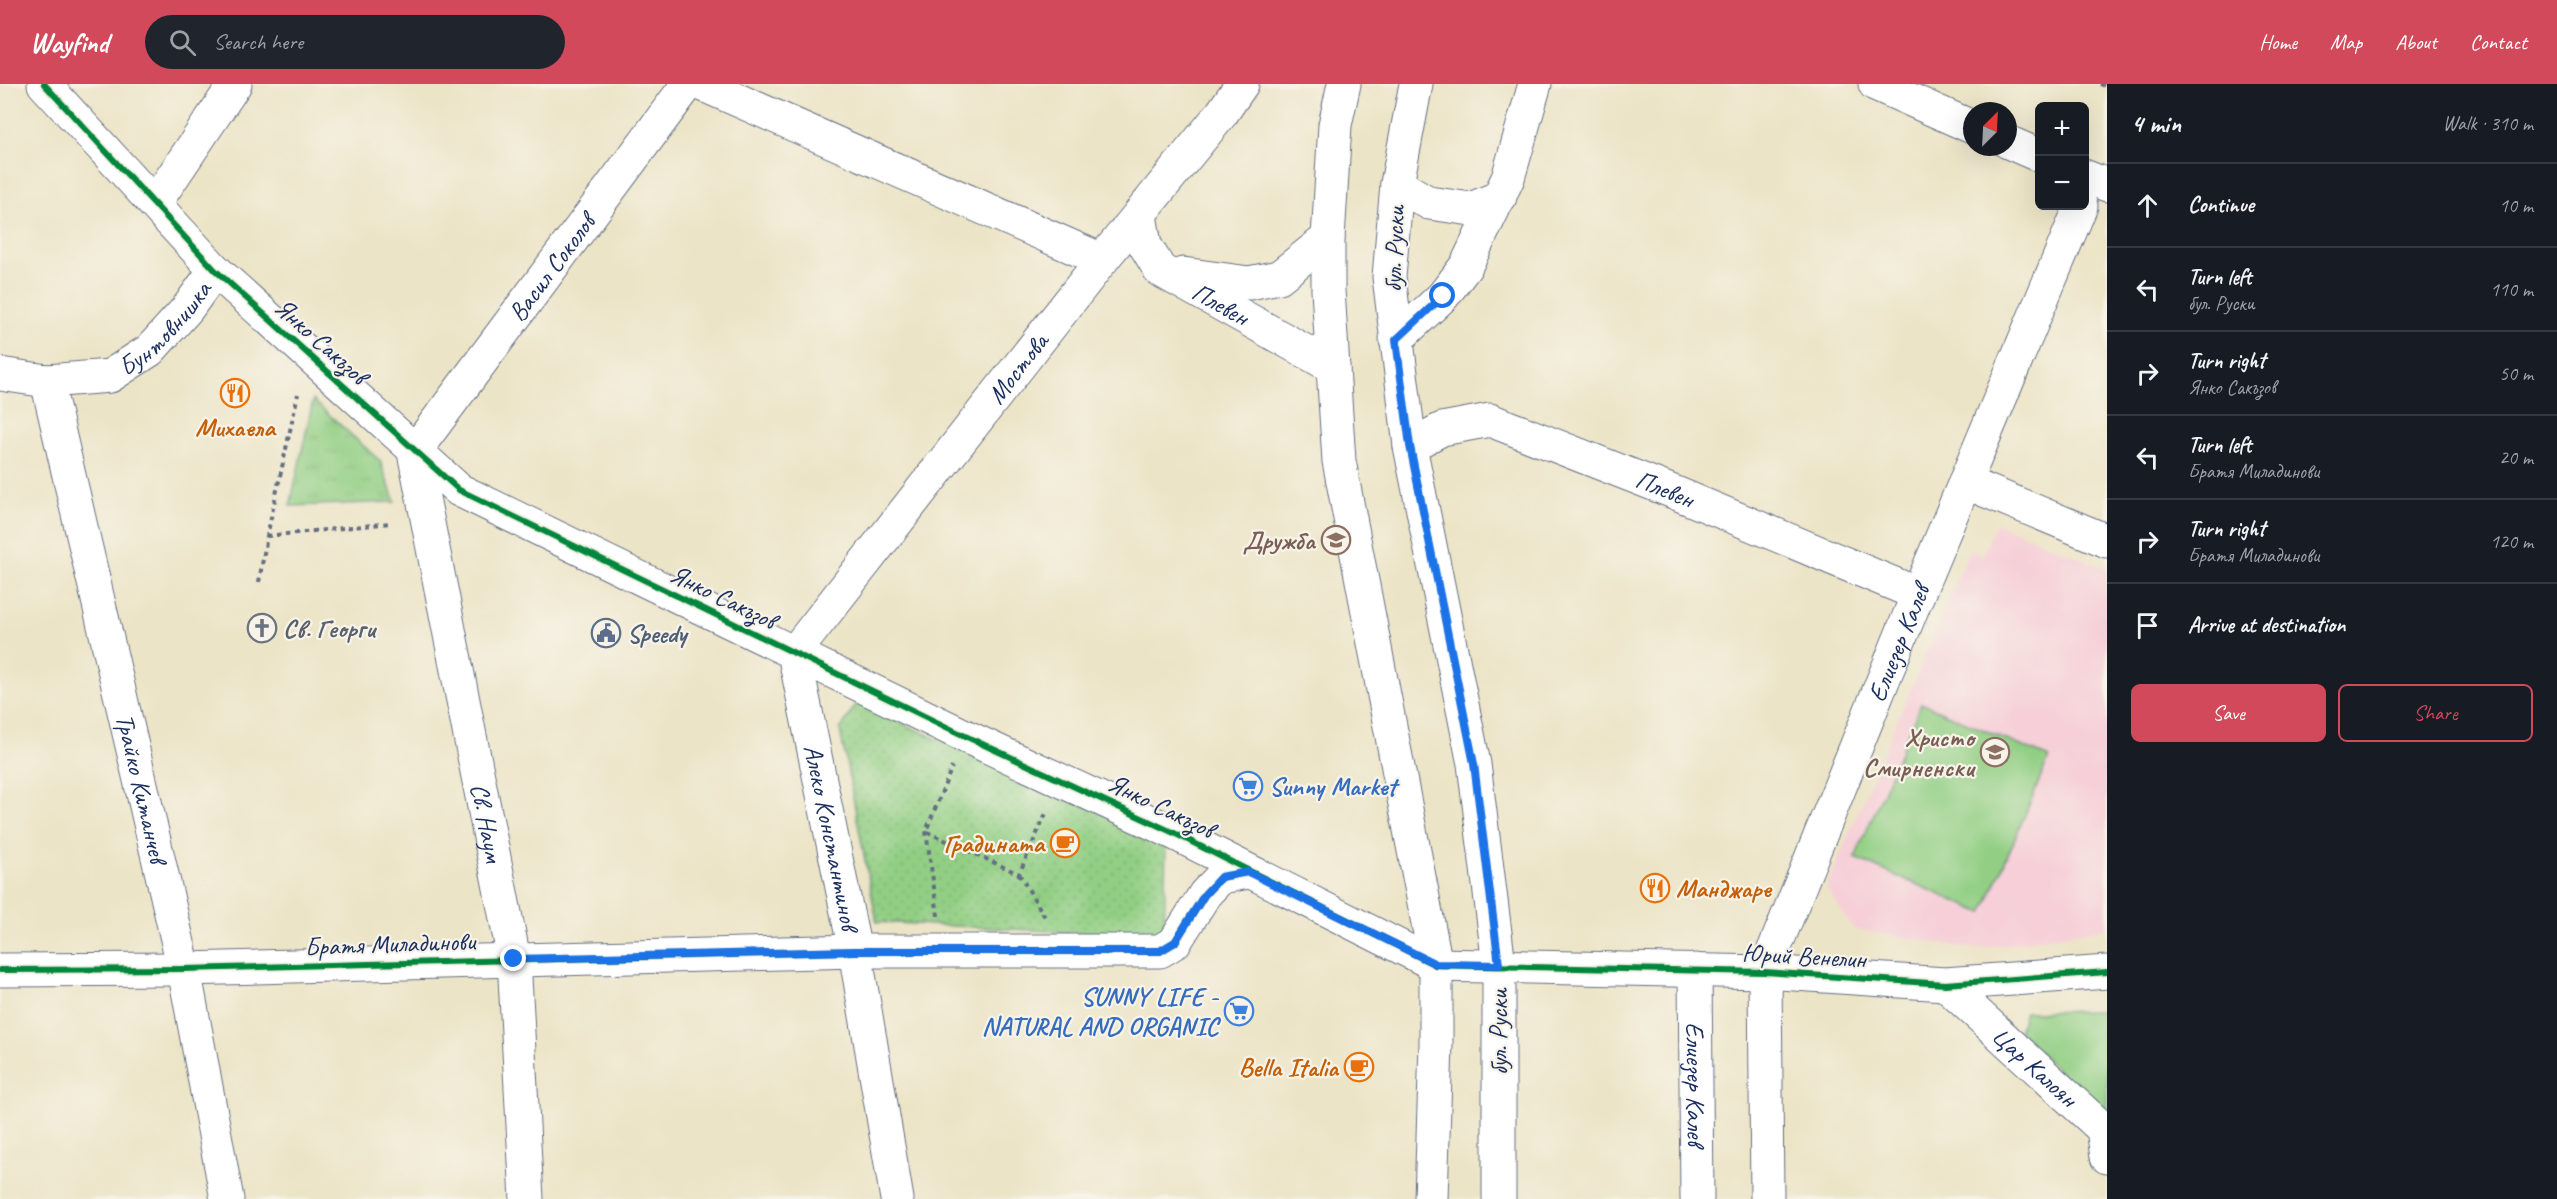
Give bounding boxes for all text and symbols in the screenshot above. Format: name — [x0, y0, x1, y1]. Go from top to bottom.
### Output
search box — [145, 15, 565, 69]
text: Wayfind — [30, 25, 109, 60]
icon: search — [166, 26, 199, 59]
text: Search here — [214, 28, 303, 56]
text: Home — [2259, 29, 2297, 55]
text: Map — [2330, 29, 2362, 55]
text: About — [2395, 29, 2437, 55]
text: Contact — [2470, 29, 2527, 55]
north arrow — [1963, 102, 2017, 156]
map controls — [2035, 102, 2089, 210]
button: + — [2035, 102, 2089, 156]
text: 4 min — [2131, 107, 2181, 140]
text: Walk · 310 m — [2443, 111, 2533, 136]
button: − — [2035, 156, 2089, 210]
icon: ahead — [2131, 189, 2164, 222]
text: Continue — [2188, 191, 2254, 219]
text: 10 m — [2499, 193, 2533, 218]
street label: Васил Соколов — [501, 204, 605, 328]
street label: бул. Руски — [1376, 204, 1412, 293]
text: Turn left — [2188, 263, 2252, 291]
street label: Бунтовнишка — [112, 273, 219, 383]
icon: left — [2131, 273, 2164, 306]
street label: Плевен — [1186, 275, 1257, 334]
text: 110 m — [2490, 277, 2533, 302]
route start — [1429, 282, 1455, 308]
street label: Янко Сакъзов — [267, 291, 378, 395]
text: бул. Руски — [2188, 291, 2255, 316]
street label: Мостова — [979, 324, 1057, 410]
text: Turn right — [2188, 347, 2265, 375]
icon: right — [2131, 357, 2164, 390]
text: 50 m — [2499, 361, 2533, 386]
text: Янко Сакъзов — [2188, 375, 2276, 400]
restaurant icon: Михаела — [219, 377, 251, 409]
place label: Михаела — [195, 411, 277, 444]
text: Turn left — [2188, 431, 2252, 459]
icon: left — [2131, 441, 2164, 474]
text: 20 m — [2499, 445, 2533, 470]
text: Братя Миладинови — [2188, 459, 2319, 484]
street label: Плевен — [1631, 462, 1701, 516]
text: Turn right — [2188, 515, 2265, 543]
place label: Дружба — [1243, 524, 1317, 557]
school or university icon: Дружба — [1320, 524, 1352, 556]
icon: right — [2131, 525, 2164, 558]
text: 120 m — [2490, 529, 2533, 554]
text: Братя Миладинови — [2188, 543, 2319, 568]
street label: Янко Сакъзов — [664, 557, 785, 640]
street label: Елиезер Калев — [1860, 575, 1938, 706]
icon: arrive — [2131, 609, 2164, 642]
text: Arrive at destination — [2188, 611, 2345, 639]
church icon: Св. Георги — [246, 612, 278, 644]
place label: Св. Георги — [283, 612, 378, 645]
public building icon: Speedy — [590, 617, 622, 649]
place label: Speedy — [627, 617, 690, 650]
button: Save — [2131, 684, 2326, 742]
button: Share — [2338, 684, 2533, 742]
street label: Трайко Китанчев — [109, 710, 176, 870]
place label: Христо Смирненски — [1863, 721, 1977, 784]
school or university icon: Христо Смирненски — [1979, 736, 2011, 768]
street label: Алеко Константинов — [797, 742, 868, 938]
street label: Янко Сакъзов — [1102, 766, 1223, 849]
supermarket icon: Sunny Market — [1232, 770, 1264, 802]
place label: Sunny Market — [1269, 770, 1400, 803]
street label: Св. Наум — [463, 781, 511, 867]
place label: Градината — [944, 827, 1046, 860]
cafe icon: Градината — [1049, 827, 1081, 859]
restaurant icon: Манджаре — [1639, 872, 1671, 904]
place label: Манджаре — [1676, 872, 1773, 905]
street label: Братя Миладинови — [304, 924, 477, 963]
street label: Юрий Венелин — [1741, 936, 1869, 976]
route end — [500, 945, 526, 971]
place label: SUNNY LIFE - NATURAL AND ORGANIC — [982, 980, 1222, 1043]
street label: бул. Руски — [1482, 987, 1515, 1075]
supermarket icon: SUNNY LIFE - NATURAL AND ORGANIC — [1223, 995, 1255, 1027]
street label: Цар Калоян — [1985, 1019, 2086, 1116]
street label: Елиезер Калев — [1679, 1022, 1713, 1150]
place label: Bella Italia — [1239, 1051, 1340, 1084]
cafe icon: Bella Italia — [1343, 1051, 1375, 1083]

